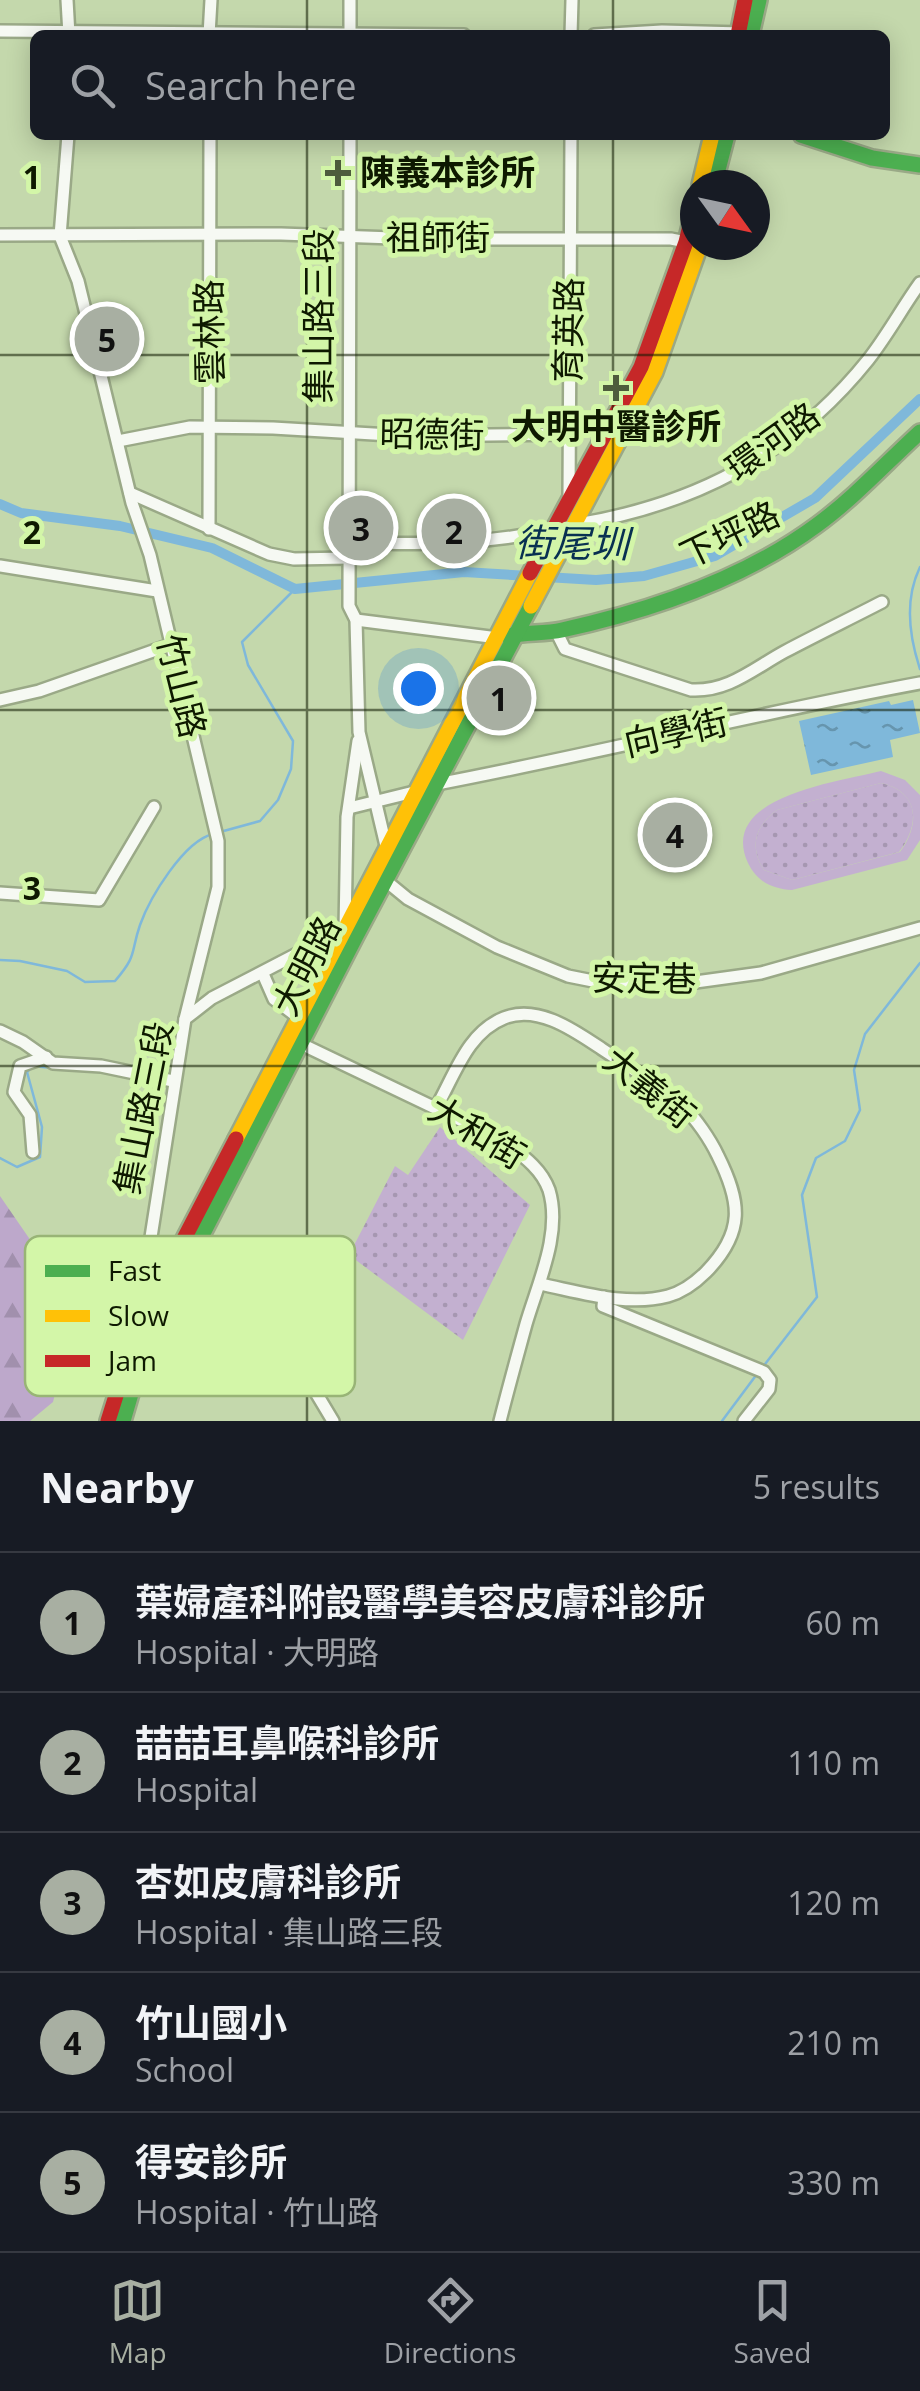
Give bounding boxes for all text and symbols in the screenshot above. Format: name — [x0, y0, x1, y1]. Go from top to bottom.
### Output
search box — [30, 30, 890, 140]
icon: search — [65, 58, 120, 113]
text: Search here — [145, 59, 357, 111]
place label: 陳義本診所 — [360, 148, 535, 195]
text: 1 — [23, 155, 41, 198]
marker: 陳義本診所 — [325, 160, 351, 186]
north arrow — [680, 170, 770, 260]
street label: 祖師街 — [385, 213, 491, 260]
street label: 集山路三段 — [294, 228, 341, 404]
street label: 育英路 — [543, 277, 592, 383]
street label: 雲林路 — [184, 279, 233, 385]
pin: 5 — [74, 302, 140, 376]
marker: 大明中醫診所 — [603, 375, 629, 401]
street label: 環河路 — [716, 391, 828, 491]
place label: 大明中醫診所 — [511, 402, 721, 449]
street label: 昭德街 — [379, 409, 485, 458]
pin: 3 — [328, 490, 394, 566]
street label: 下坪路 — [672, 490, 787, 578]
pin: 2 — [422, 494, 486, 568]
text: 2 — [23, 510, 41, 553]
water label: 街尾圳 — [515, 515, 634, 569]
street label: 竹山路 — [147, 629, 218, 742]
pin: 1 — [466, 660, 532, 736]
your location — [393, 663, 444, 714]
street label: 向學街 — [619, 697, 732, 766]
pin: 4 — [642, 798, 708, 872]
text: 3 — [23, 866, 41, 909]
street label: 大明路 — [261, 908, 350, 1023]
street label: 安定巷 — [591, 953, 697, 1002]
street label: 集山路三段 — [103, 1017, 182, 1198]
street label: 大義街 — [594, 1036, 706, 1138]
street label: 大和街 — [421, 1085, 535, 1179]
legend — [25, 1236, 355, 1396]
text: Fast — [108, 1251, 161, 1289]
text: Slow — [108, 1296, 169, 1334]
text: Jam — [105, 1341, 157, 1379]
text: Nearby — [40, 1458, 194, 1515]
text: 5 results — [753, 1465, 880, 1508]
text: 葉婦產科附設醫學美容皮膚科診所 — [135, 1575, 705, 1627]
text: 1 — [63, 1601, 82, 1644]
text: 60 m — [805, 1601, 880, 1644]
text: Hospital · 大明路 — [135, 1630, 379, 1673]
text: 喆喆耳鼻喉科診所 — [135, 1716, 439, 1768]
text: 2 — [63, 1741, 82, 1784]
text: 110 m — [787, 1741, 880, 1784]
text: Hospital — [135, 1768, 258, 1811]
text: 杏如皮膚科診所 — [135, 1855, 401, 1907]
text: 3 — [63, 1881, 82, 1924]
text: 120 m — [787, 1881, 880, 1924]
text: Hospital · 集山路三段 — [135, 1910, 443, 1953]
text: 竹山國小 — [135, 1996, 287, 2048]
text: 4 — [63, 2021, 82, 2064]
text: 210 m — [787, 2021, 880, 2064]
text: School — [135, 2048, 234, 2091]
text: 得安診所 — [135, 2135, 287, 2187]
text: 5 — [63, 2161, 82, 2204]
text: 330 m — [787, 2161, 880, 2204]
text: Hospital · 竹山路 — [135, 2190, 379, 2233]
tab: Map — [109, 2273, 167, 2371]
tab: Directions — [384, 2273, 516, 2371]
tab: Saved — [734, 2273, 811, 2371]

